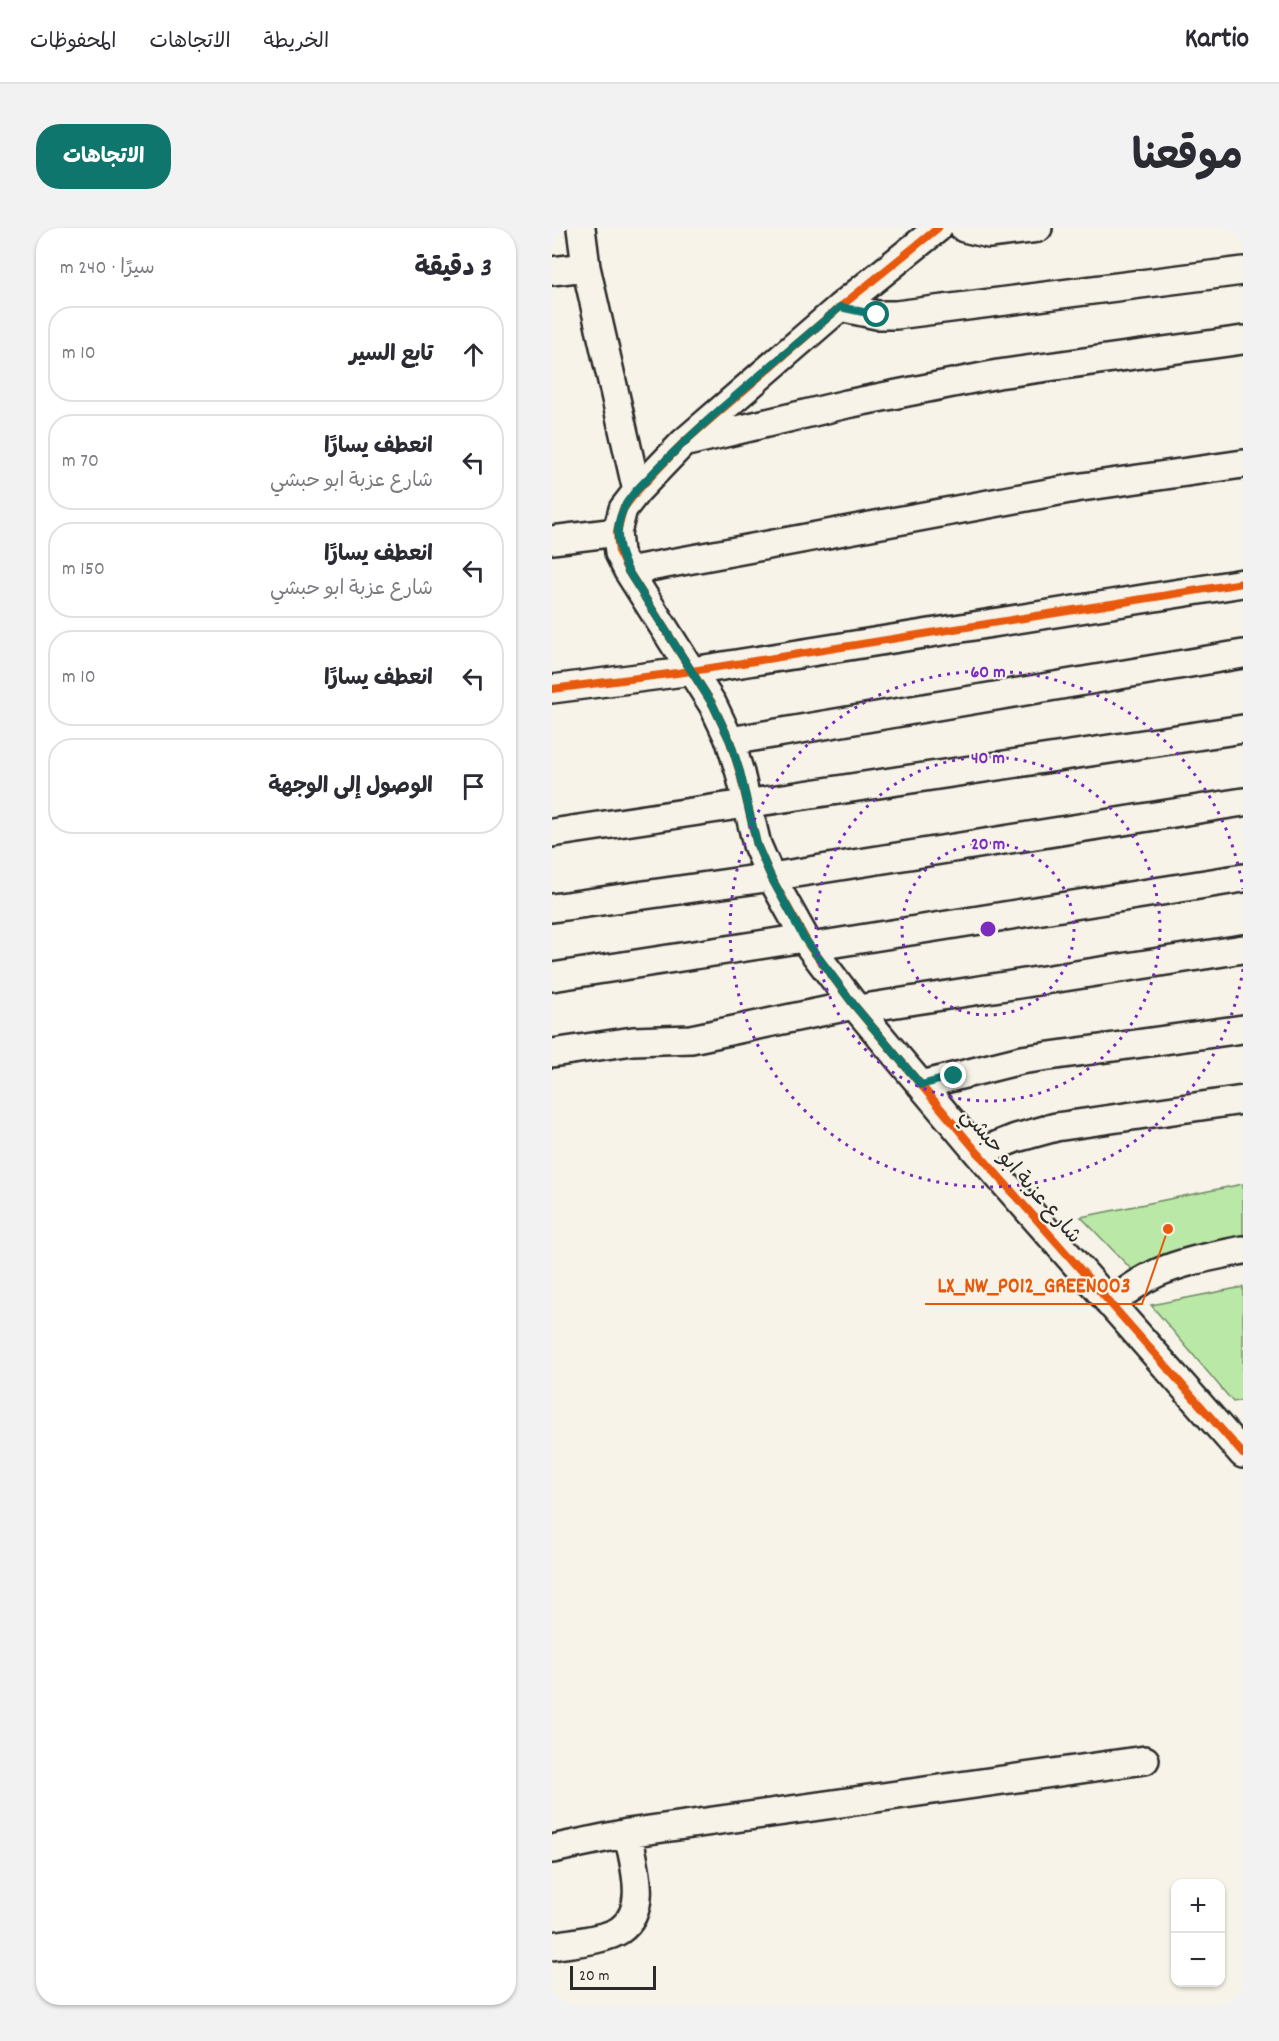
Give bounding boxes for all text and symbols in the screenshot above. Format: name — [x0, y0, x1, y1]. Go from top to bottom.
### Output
text: Kartio — [1185, 21, 1249, 61]
text: المحفوظات — [30, 28, 116, 58]
text: الاتجاهات — [149, 28, 231, 58]
text: الخريطة — [264, 28, 329, 58]
button: الاتجاهات — [36, 124, 171, 189]
text: موقعنا — [1132, 130, 1243, 190]
text: 3 دقيقة — [415, 251, 492, 288]
text: سيرًا · 240 m — [60, 255, 155, 283]
route start — [863, 301, 889, 327]
icon: ahead — [457, 338, 490, 371]
text: 10 m — [62, 340, 96, 368]
text: تابع السير — [350, 340, 433, 371]
text: انعطف يسارًا — [324, 432, 433, 463]
icon: left — [457, 446, 490, 479]
text: 70 m — [62, 448, 99, 476]
text: شارع عزبة ابو حبشي — [270, 468, 433, 496]
text: انعطف يسارًا — [324, 540, 433, 571]
icon: left — [457, 554, 490, 587]
text: 150 m — [62, 556, 105, 584]
text: شارع عزبة ابو حبشي — [270, 576, 433, 604]
text: 60 m — [970, 661, 1006, 686]
icon: left — [457, 662, 490, 695]
text: 10 m — [62, 664, 96, 692]
text: انعطف يسارًا — [324, 664, 433, 695]
text: 40 m — [971, 747, 1005, 772]
icon: arrive — [457, 770, 490, 803]
text: الوصول إلى الوجهة — [268, 772, 433, 803]
text: 20 m — [971, 833, 1005, 858]
centre of rings — [978, 919, 998, 939]
route end — [940, 1062, 966, 1088]
street label: شارع عزبة ابو حبشي — [952, 1103, 1087, 1252]
callout: LX_NW_P012_GREEN003 — [925, 1264, 1142, 1304]
text: LX_NW_P012_GREEN003 — [938, 1272, 1130, 1303]
map controls — [1171, 1879, 1225, 1987]
button: + — [1171, 1879, 1225, 1933]
button: − — [1171, 1933, 1225, 1987]
scale bar — [570, 1963, 656, 1990]
text: 20 m — [579, 1965, 609, 1988]

